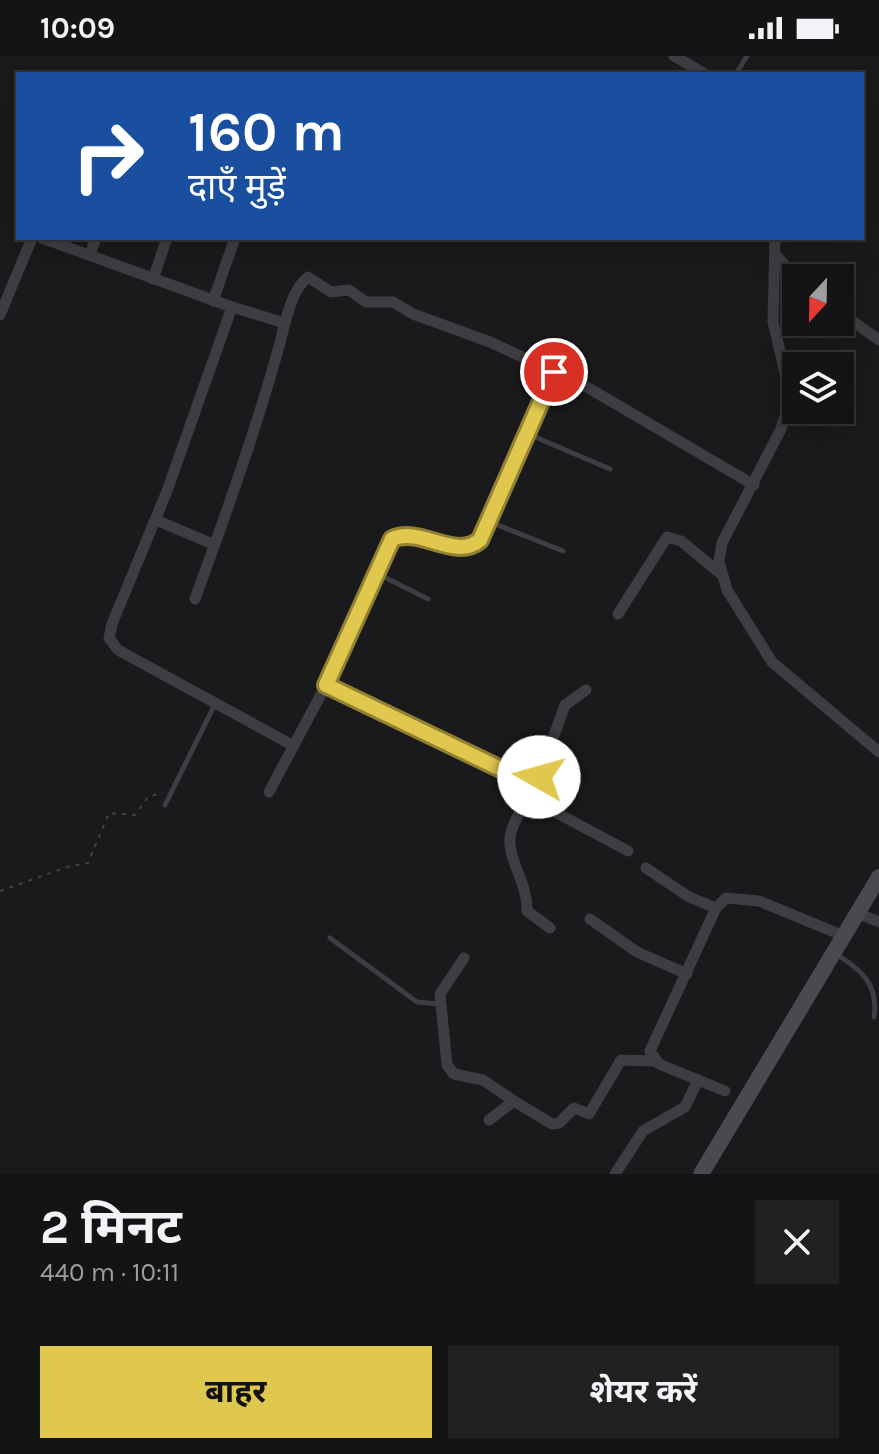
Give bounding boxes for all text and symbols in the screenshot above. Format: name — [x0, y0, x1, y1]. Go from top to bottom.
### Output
text: 10:09 — [40, 10, 115, 46]
text: 160 m — [188, 99, 345, 164]
icon: right — [56, 104, 160, 208]
text: दाएँ मुड़ें — [188, 166, 286, 208]
north arrow — [782, 264, 854, 336]
map controls — [782, 264, 854, 424]
pin — [520, 338, 588, 406]
icon: arrive — [532, 350, 576, 394]
button: layers — [782, 352, 854, 424]
position arrow — [497, 735, 581, 819]
text: 2 मिनट — [40, 1199, 182, 1255]
button: close — [755, 1200, 839, 1284]
text: 440 m · 10:11 — [40, 1257, 179, 1288]
button: बाहर — [40, 1346, 432, 1438]
button: शेयर करें — [448, 1346, 839, 1438]

